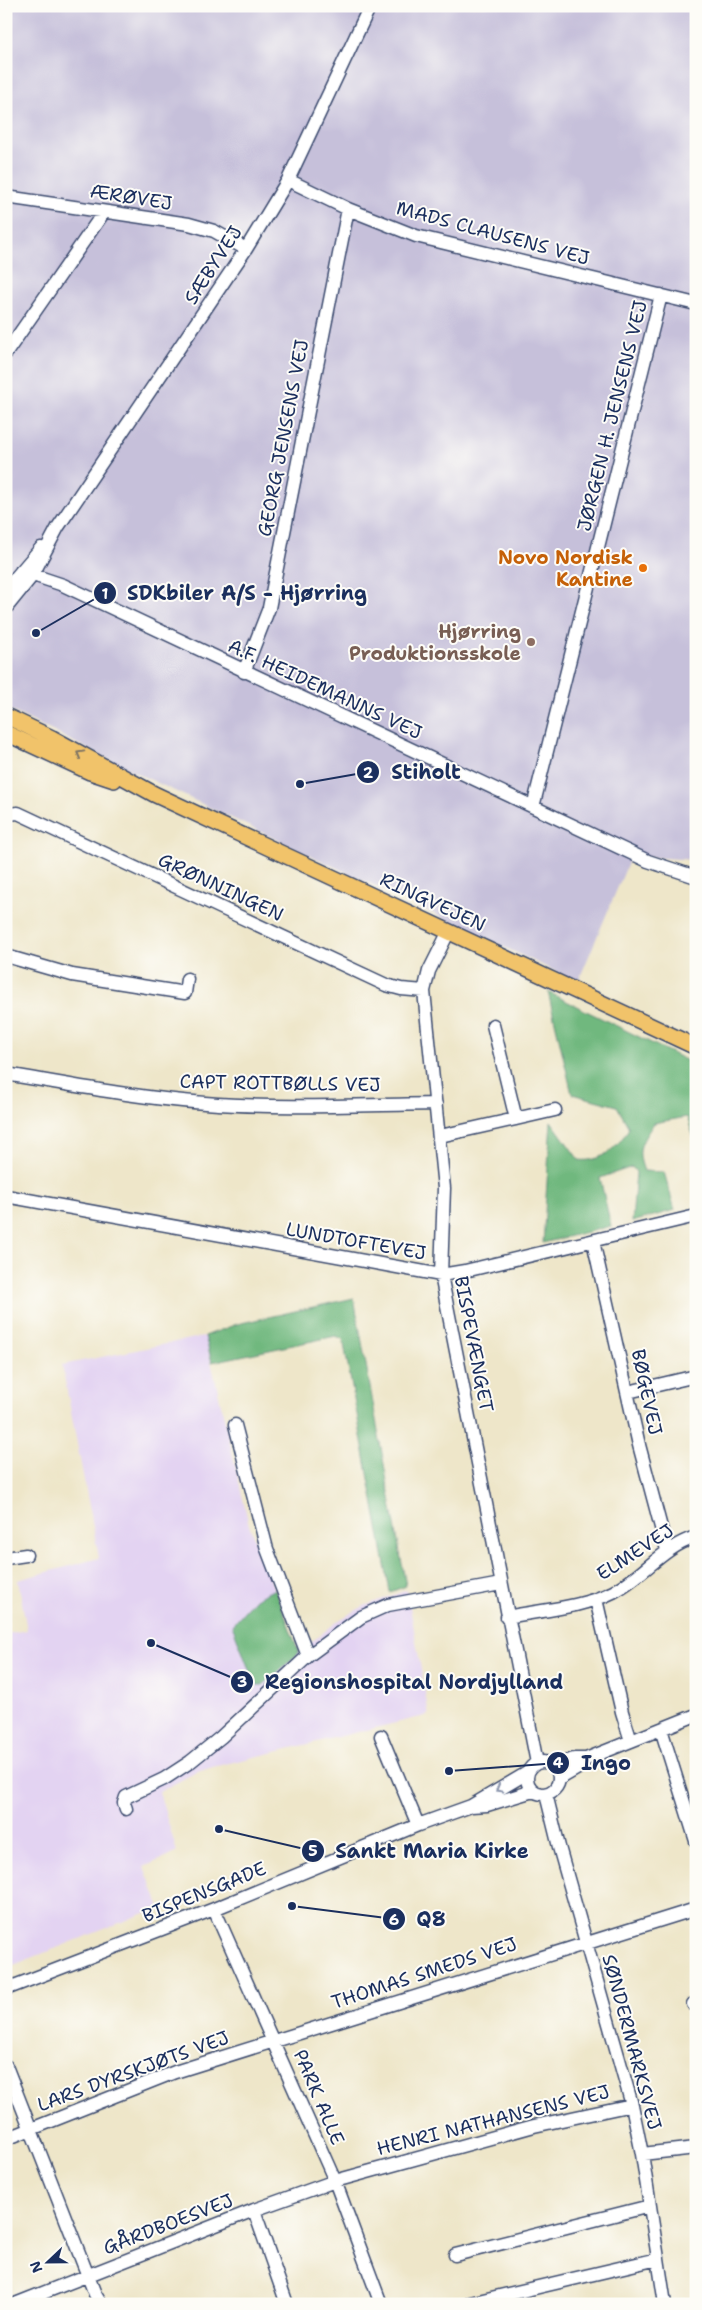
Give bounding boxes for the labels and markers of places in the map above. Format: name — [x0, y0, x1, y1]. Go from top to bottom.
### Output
place label: Novo Nordisk Kantine — [498, 545, 633, 592]
marker: Novo Nordisk Kantine — [637, 562, 649, 574]
callout: SDKbiler A/S - Hjørring — [92, 576, 377, 611]
place label: Hjørring Produktionsskole — [349, 619, 521, 666]
marker: Hjørring Produktionsskole — [525, 636, 537, 648]
callout: Stiholt — [356, 755, 470, 790]
callout: Regionshospital Nordjylland — [230, 1664, 573, 1699]
callout: Ingo — [546, 1745, 641, 1780]
callout: Sankt Maria Kirke — [300, 1833, 538, 1868]
callout: Q8 — [381, 1902, 455, 1937]

